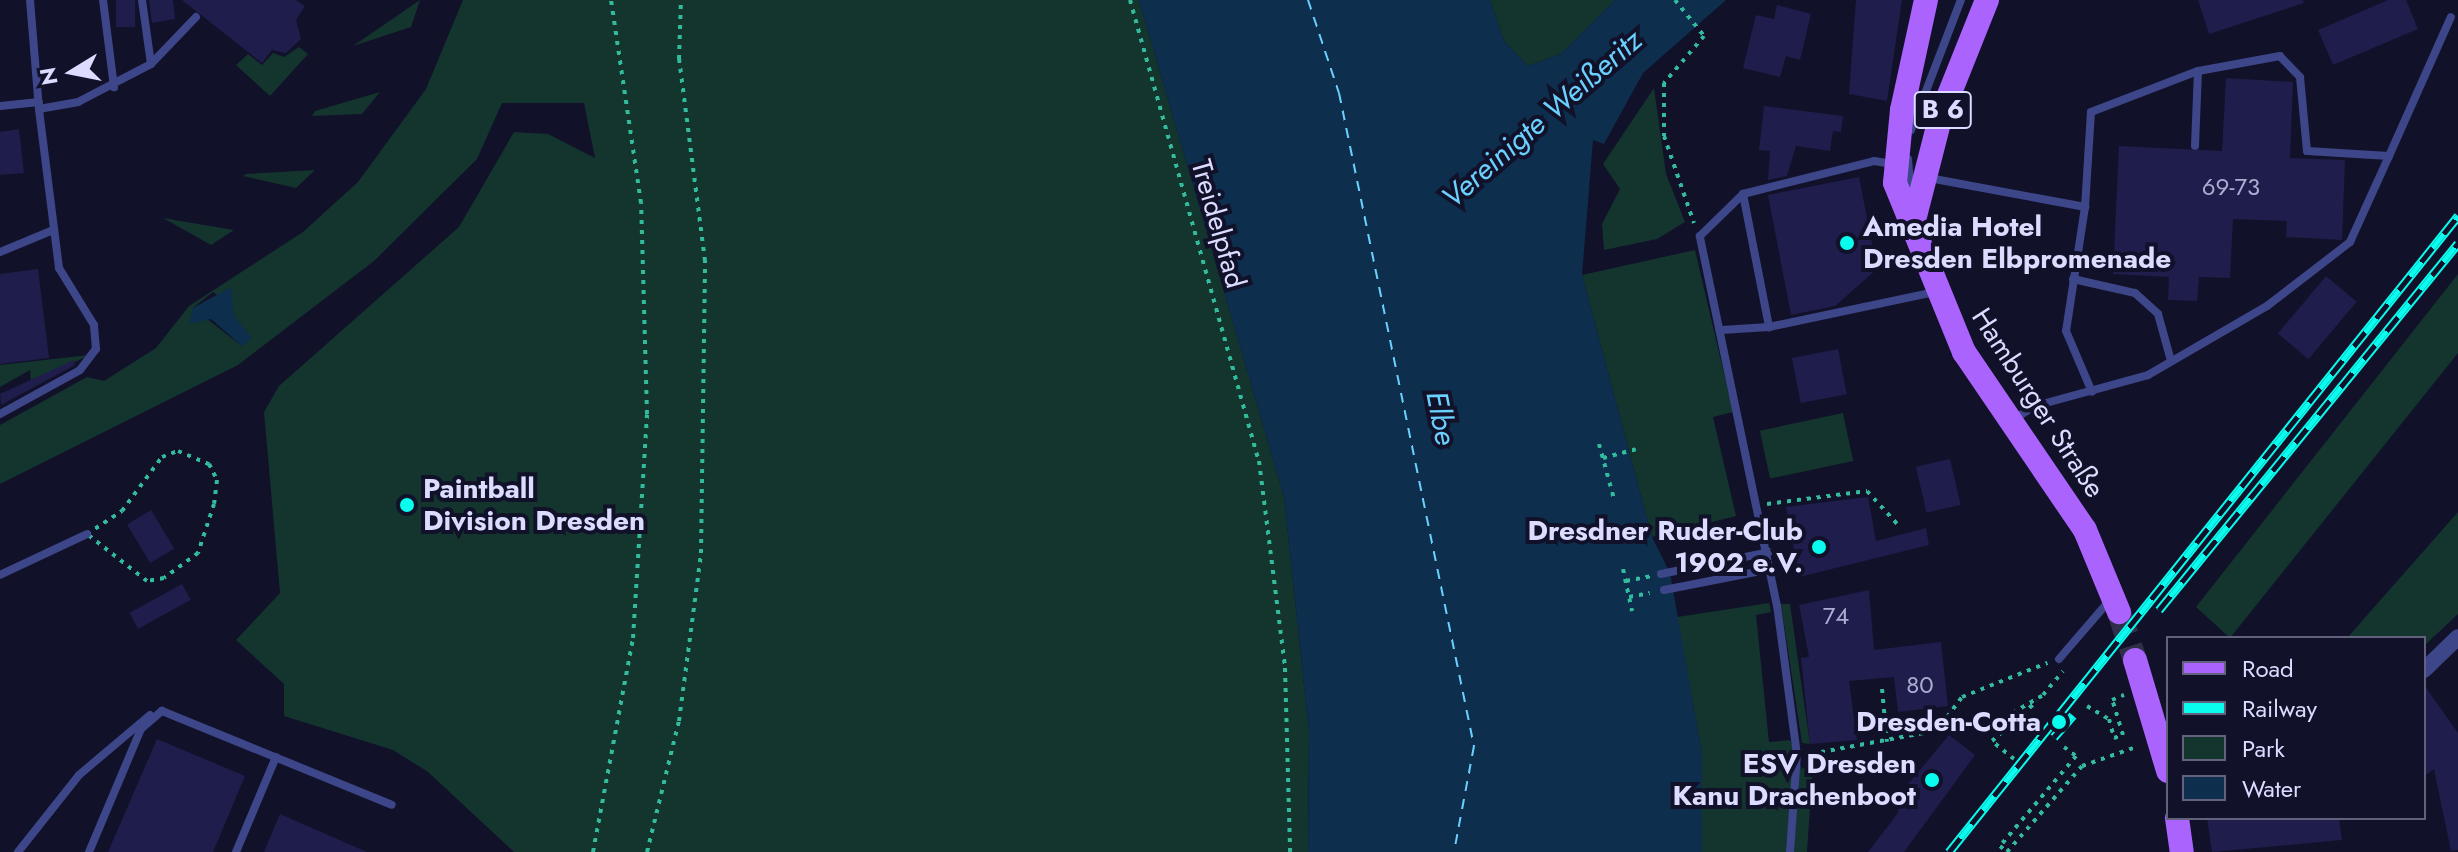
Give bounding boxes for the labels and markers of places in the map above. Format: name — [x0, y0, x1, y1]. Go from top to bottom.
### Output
place label: Amedia Hotel Dresden Elbpromenade — [1863, 210, 2171, 276]
marker: Amedia Hotel Dresden Elbpromenade — [1838, 234, 1856, 252]
place label: Paintball Division Dresden — [423, 472, 645, 538]
marker: Paintball Division Dresden — [398, 496, 416, 514]
place label: Dresdner Ruder-Club 1902 e.V. — [1527, 514, 1803, 580]
marker: Dresdner Ruder-Club 1902 e.V. — [1810, 538, 1828, 556]
place label: Dresden-Cotta — [1856, 705, 2041, 739]
marker: Dresden-Cotta — [2048, 711, 2070, 733]
place label: ESV Dresden Kanu Drachenboot — [1672, 747, 1916, 813]
marker: ESV Dresden Kanu Drachenboot — [1923, 771, 1941, 789]

